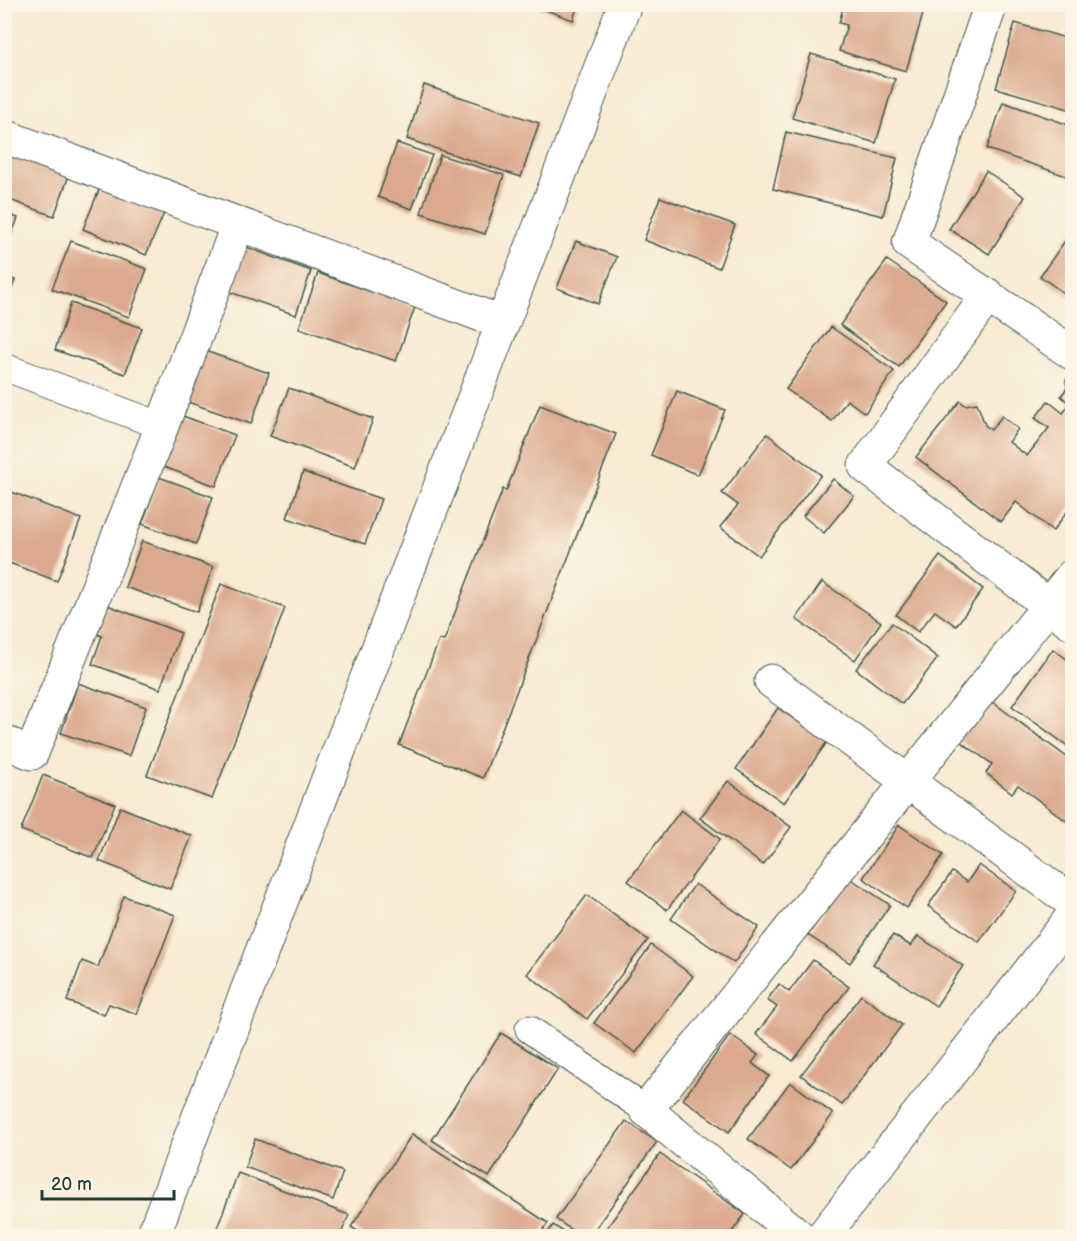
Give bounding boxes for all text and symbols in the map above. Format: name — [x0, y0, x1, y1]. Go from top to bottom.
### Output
scale bar — [42, 1163, 174, 1201]
text: 20 m — [51, 1174, 92, 1195]

